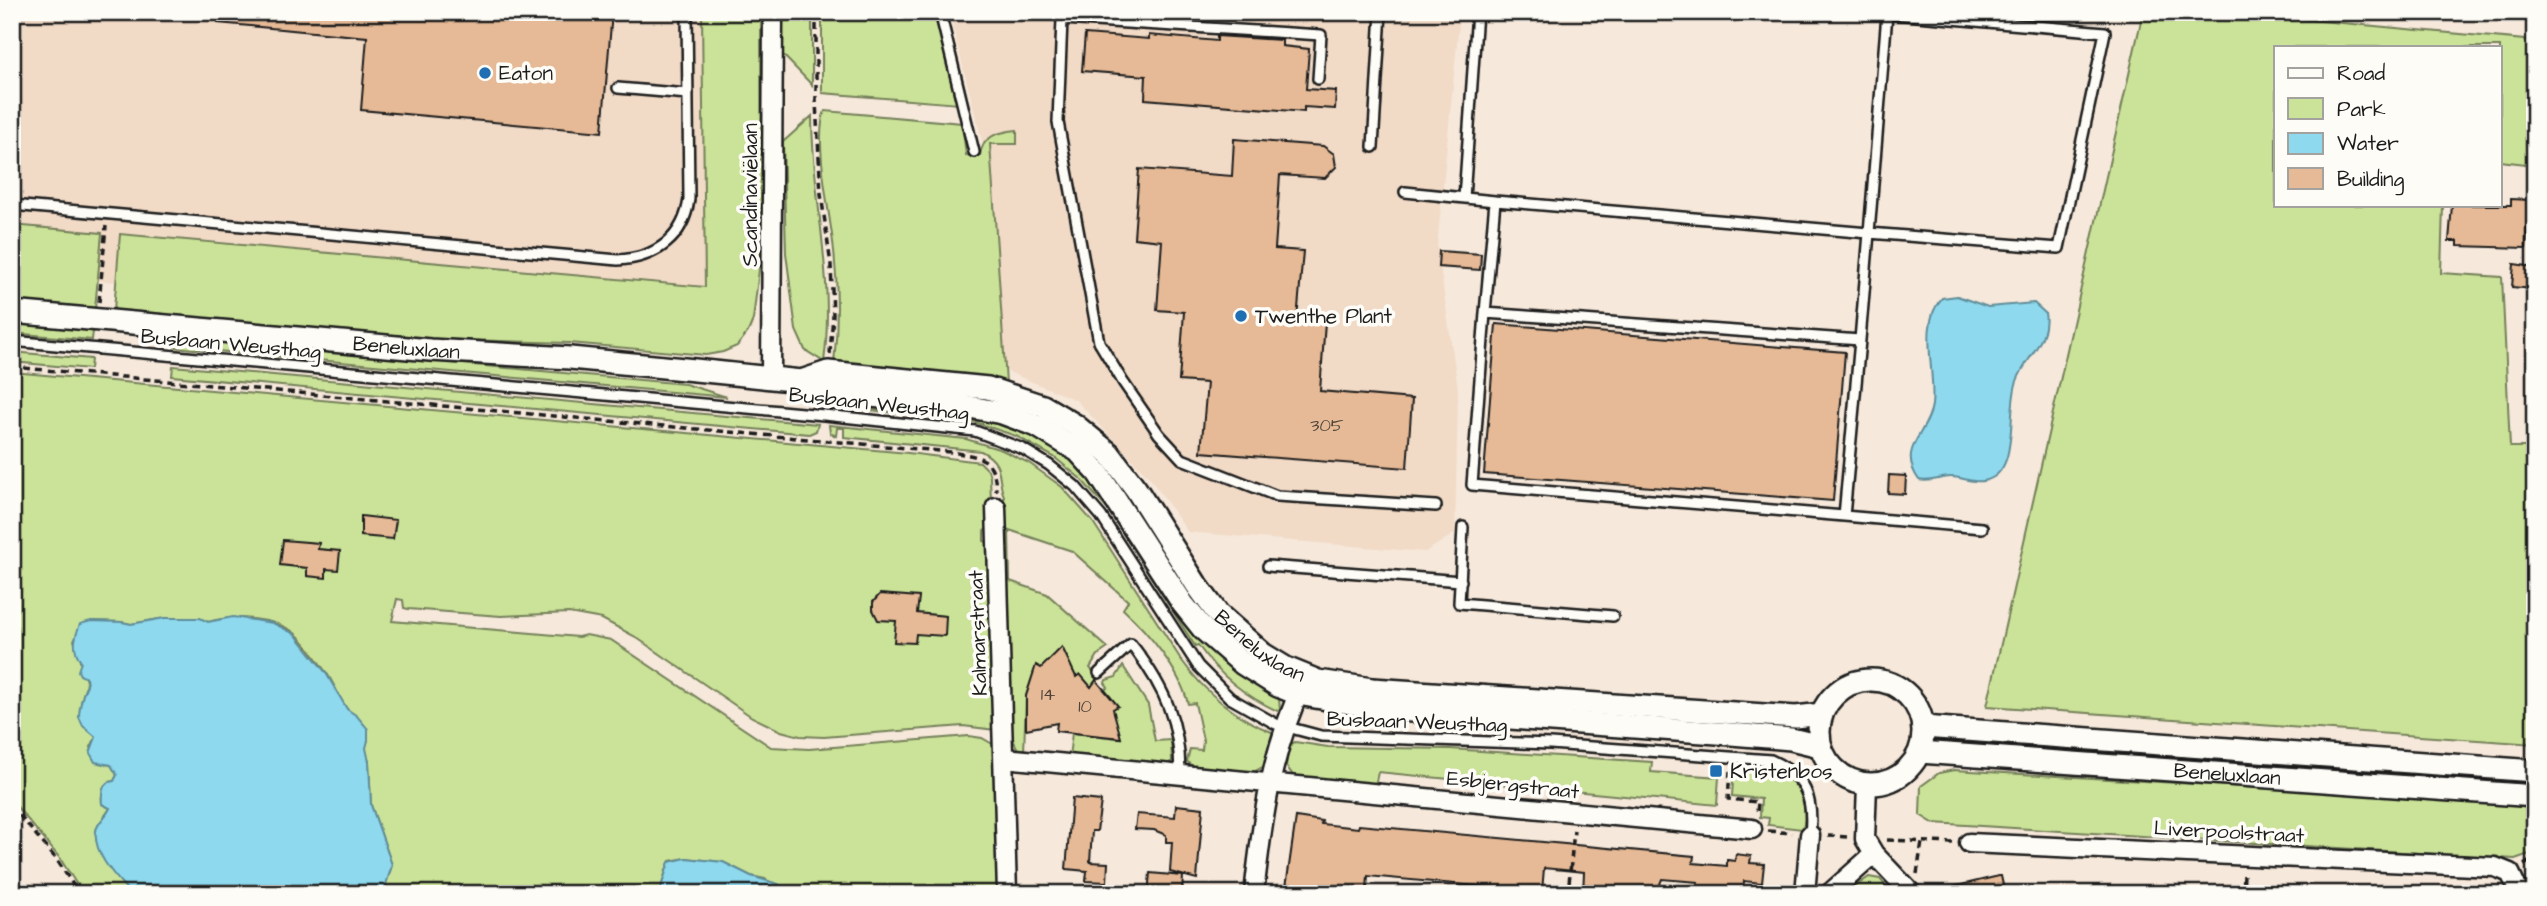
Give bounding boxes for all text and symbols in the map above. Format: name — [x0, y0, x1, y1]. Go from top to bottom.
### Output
legend — [2274, 46, 2502, 206]
place label: Eaton — [499, 59, 553, 88]
text: Road — [2337, 59, 2385, 88]
marker: Eaton — [477, 65, 493, 81]
text: Park — [2337, 95, 2386, 124]
street label: Scandinaviëlaan — [736, 123, 765, 267]
text: Water — [2337, 129, 2399, 158]
text: Building — [2337, 165, 2405, 196]
place label: Twenthe Plant — [1255, 302, 1392, 331]
marker: Twenthe Plant — [1233, 308, 1249, 324]
street label: Busbaan Weusthag — [139, 322, 323, 368]
street label: Beneluxlaan — [352, 329, 461, 366]
street label: Busbaan Weusthag — [787, 380, 971, 430]
house number: 305 — [1310, 413, 1344, 438]
street label: Kalmarstraat — [961, 569, 995, 696]
street label: Beneluxlaan — [1208, 603, 1310, 689]
house number: 14 — [1041, 682, 1055, 707]
house number: 10 — [1078, 694, 1092, 719]
street label: Busbaan Weusthag — [1326, 704, 1508, 742]
street label: Beneluxlaan — [2173, 756, 2282, 792]
place label: Kristenbos — [1730, 757, 1833, 786]
marker: Kristenbos — [1708, 763, 1724, 779]
street label: Esbjergstraat — [1445, 764, 1581, 808]
street label: Liverpoolstraat — [2153, 814, 2305, 851]

